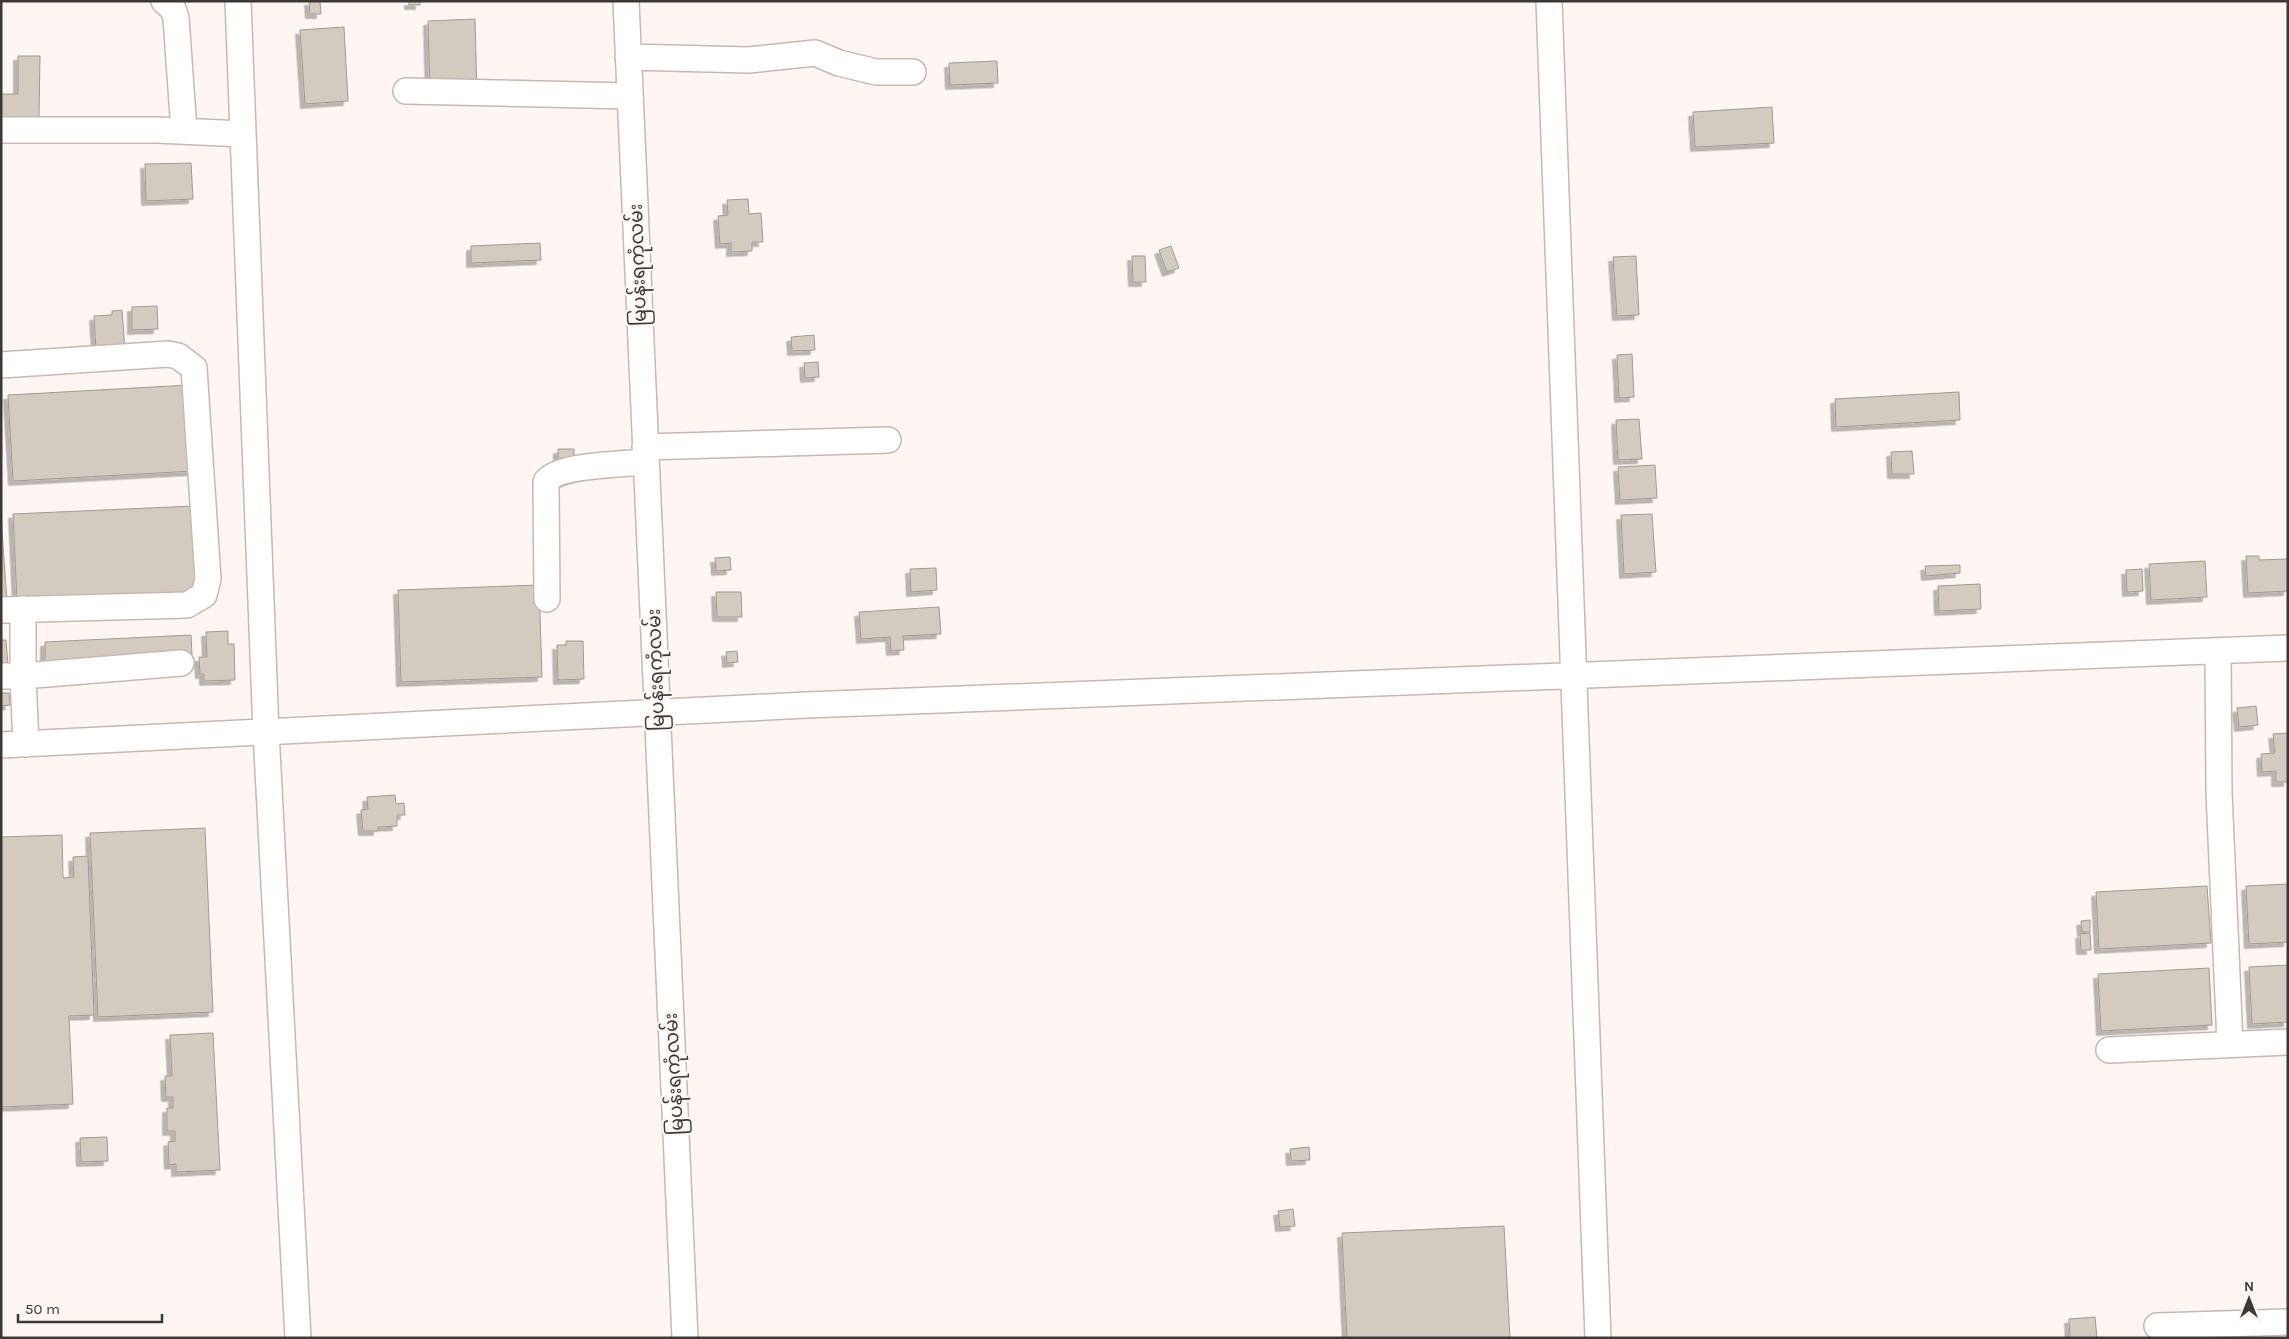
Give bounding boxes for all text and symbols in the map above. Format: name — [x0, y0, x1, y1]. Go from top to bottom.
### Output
street label: မြပန်းရကုံလမ်း — [621, 203, 656, 327]
street label: မြပန်းရကုံလမ်း — [639, 608, 674, 732]
street label: မြပန်းရကုံလမ်း — [656, 1012, 693, 1136]
north arrow — [2224, 1274, 2274, 1324]
text: N — [2244, 1278, 2254, 1295]
scale bar — [18, 1292, 161, 1324]
text: 50 m — [25, 1300, 60, 1318]

